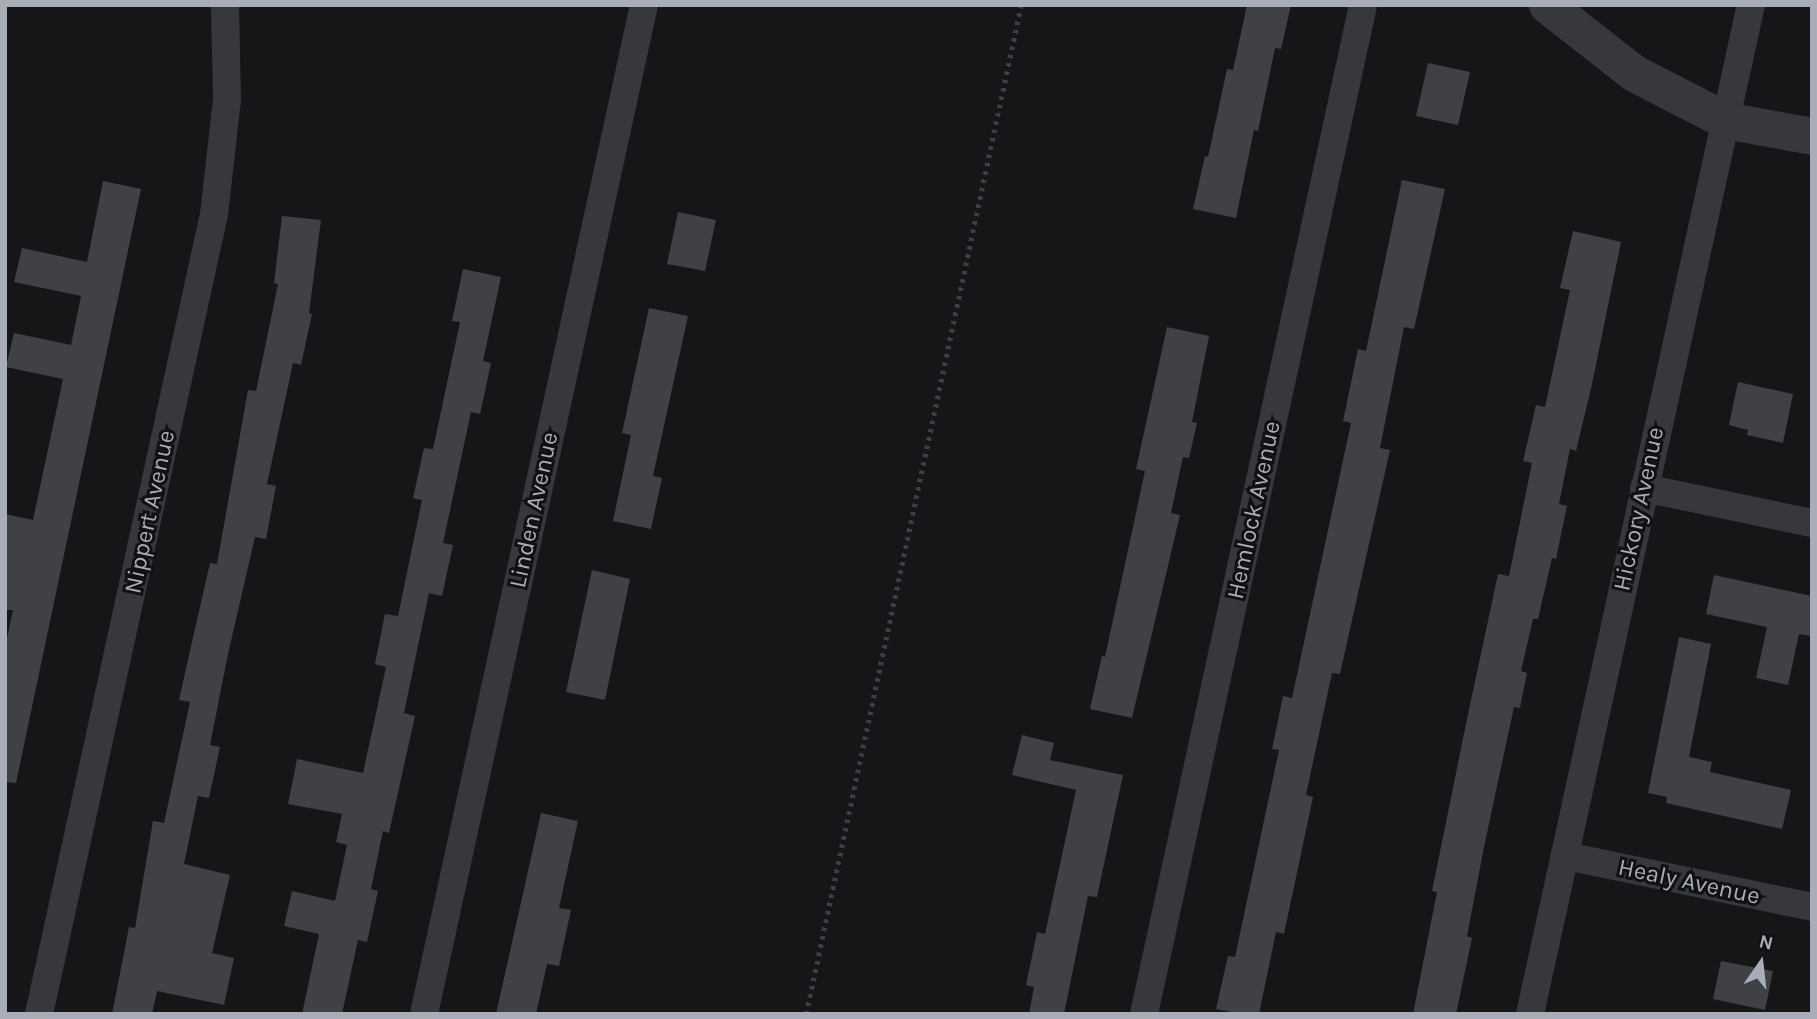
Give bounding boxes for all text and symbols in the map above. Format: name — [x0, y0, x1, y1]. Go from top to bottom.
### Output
street label: Hemlock Avenue — [1221, 418, 1287, 602]
street label: Hickory Avenue — [1608, 424, 1670, 594]
street label: Nippert Avenue — [119, 428, 181, 596]
street label: Linden Avenue — [503, 429, 565, 591]
street label: Healy Avenue — [1616, 853, 1762, 911]
north arrow — [1726, 928, 1796, 998]
text: N — [1757, 930, 1775, 955]

